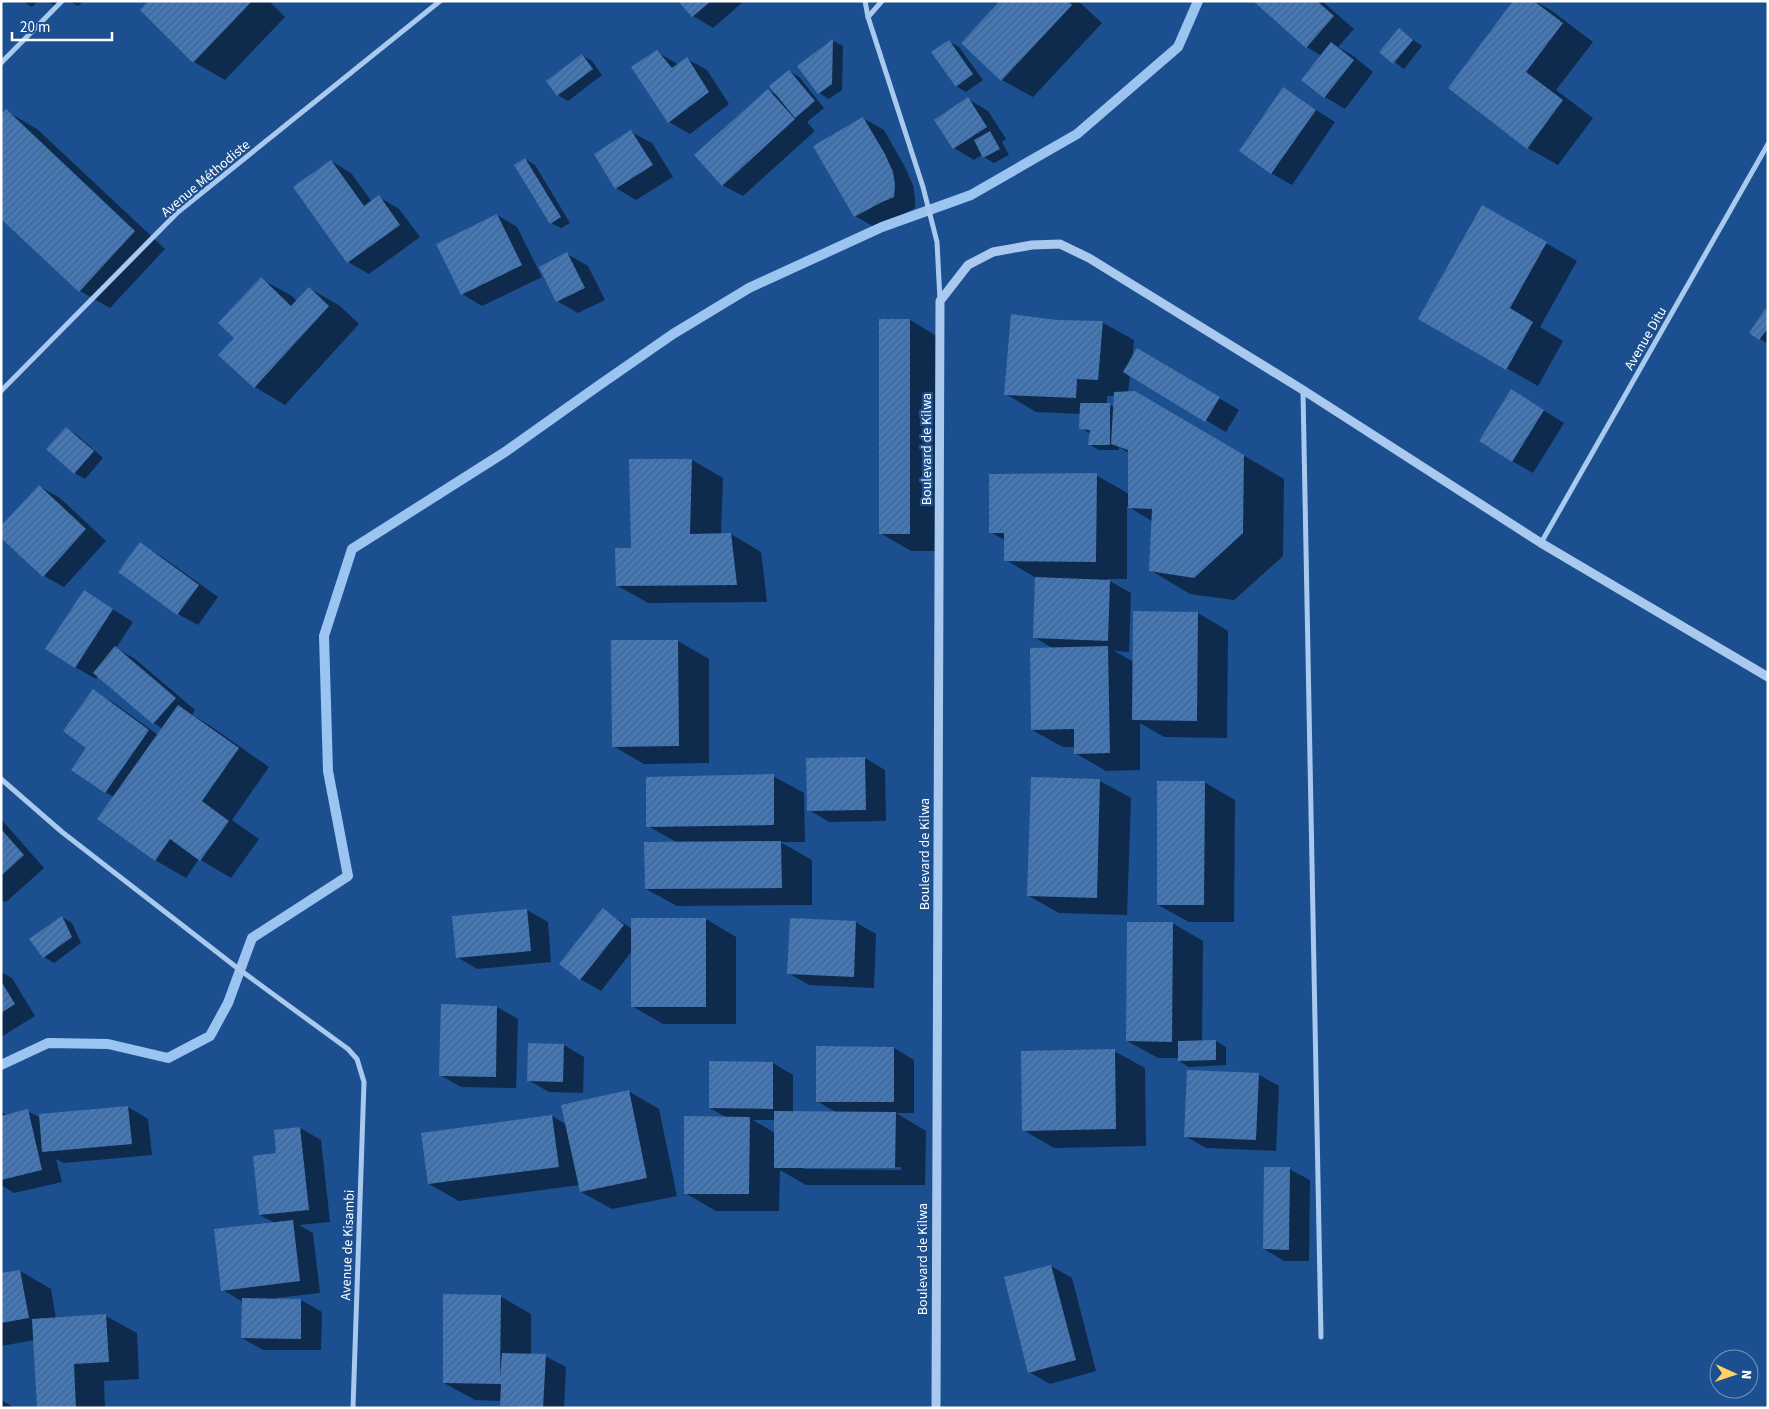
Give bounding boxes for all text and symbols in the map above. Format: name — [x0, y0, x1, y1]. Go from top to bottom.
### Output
scale bar — [12, 10, 112, 42]
text: 20 m — [20, 17, 50, 38]
street label: Avenue Méthodiste — [157, 135, 255, 222]
street label: Avenue Ditu — [1620, 303, 1672, 374]
street label: Boulevard de Kilwa — [917, 393, 937, 505]
street label: Boulevard de Kilwa — [915, 798, 935, 910]
street label: Avenue de Kisambi — [336, 1189, 360, 1301]
street label: Boulevard de Kilwa — [913, 1203, 933, 1315]
north arrow — [1709, 1349, 1759, 1399]
text: N — [1736, 1369, 1756, 1380]

